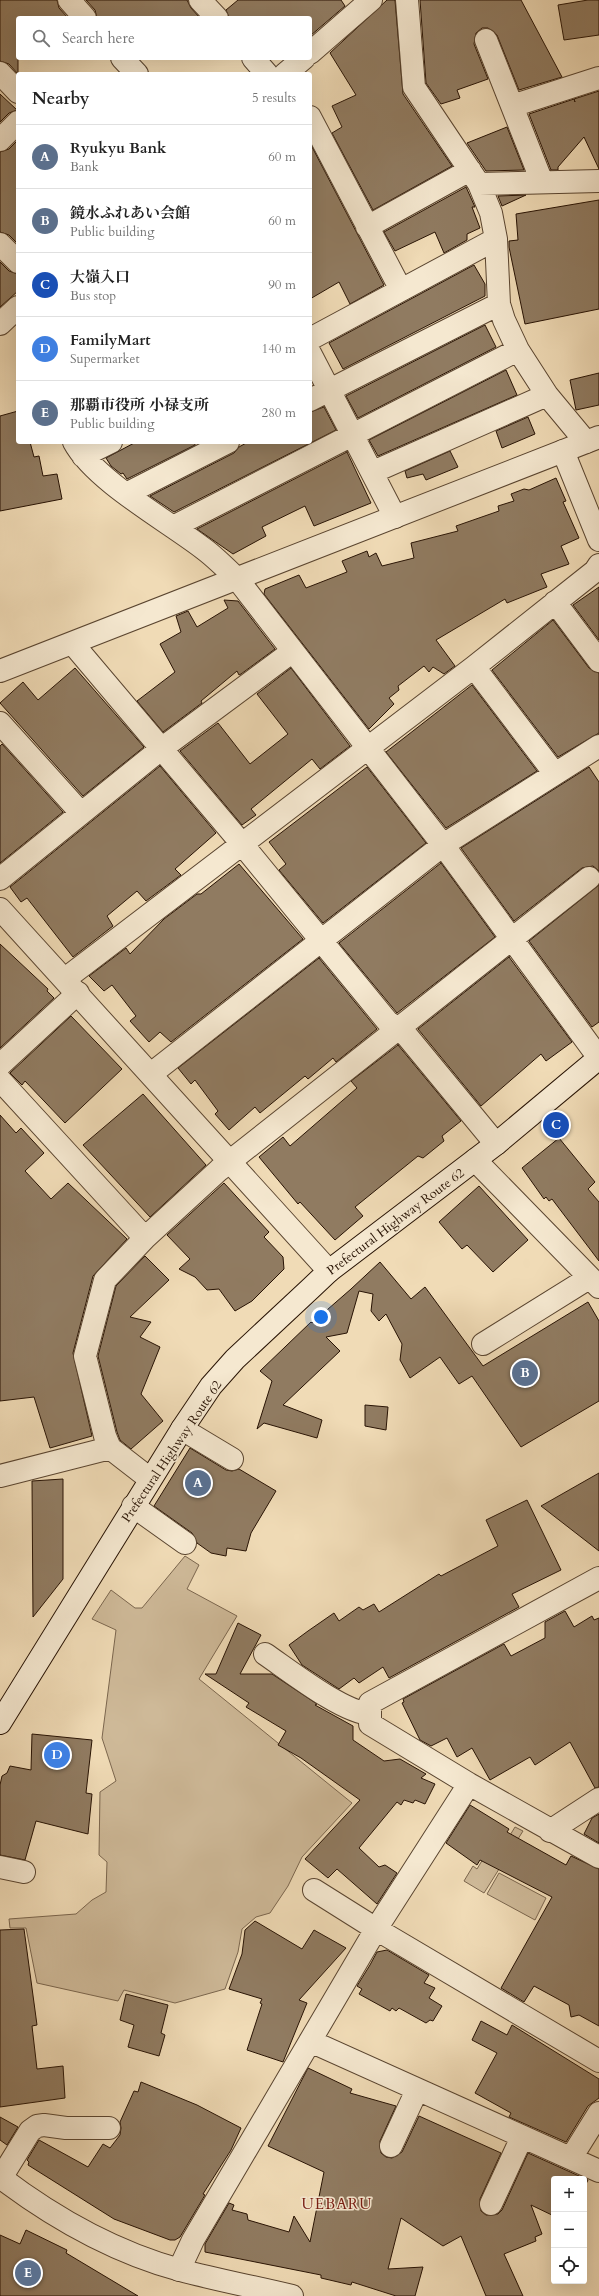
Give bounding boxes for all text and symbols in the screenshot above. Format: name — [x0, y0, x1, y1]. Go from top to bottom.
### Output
search box — [16, 16, 312, 60]
icon: search — [30, 27, 52, 49]
text: Search here — [62, 28, 135, 48]
text: Nearby — [32, 87, 89, 110]
text: 5 results — [252, 89, 296, 107]
text: Ryukyu Bank — [70, 138, 166, 158]
text: A — [40, 148, 50, 166]
text: 60 m — [268, 148, 296, 166]
text: Bank — [70, 158, 99, 176]
text: 鏡水ふれあい会館 — [70, 203, 190, 223]
text: B — [40, 212, 50, 230]
text: 60 m — [268, 212, 296, 230]
text: Public building — [70, 223, 155, 241]
text: 大嶺入口 — [70, 267, 130, 287]
text: C — [40, 276, 50, 294]
text: 90 m — [268, 276, 296, 294]
text: Bus stop — [70, 287, 116, 305]
text: FamilyMart — [70, 330, 151, 350]
text: D — [39, 340, 51, 358]
text: 140 m — [262, 340, 296, 358]
text: Supermarket — [70, 350, 140, 368]
text: 那覇市役所 小禄支所 — [70, 395, 209, 415]
text: E — [41, 404, 49, 422]
text: 280 m — [262, 404, 296, 422]
text: Public building — [70, 415, 155, 433]
pin: C — [543, 1110, 569, 1140]
street label: Prefectural Highway Route 62 — [323, 1164, 468, 1279]
your location — [311, 1307, 331, 1327]
pin: B — [512, 1358, 538, 1388]
street label: Prefectural Highway Route 62 — [117, 1377, 226, 1526]
pin: A — [185, 1468, 211, 1498]
pin: D — [44, 1740, 70, 1770]
map controls — [551, 2176, 587, 2284]
button: + — [551, 2176, 587, 2212]
district label: UEBARU — [301, 2194, 373, 2214]
button: − — [551, 2212, 587, 2248]
button: locate — [551, 2248, 587, 2284]
pin: E — [15, 2258, 41, 2288]

